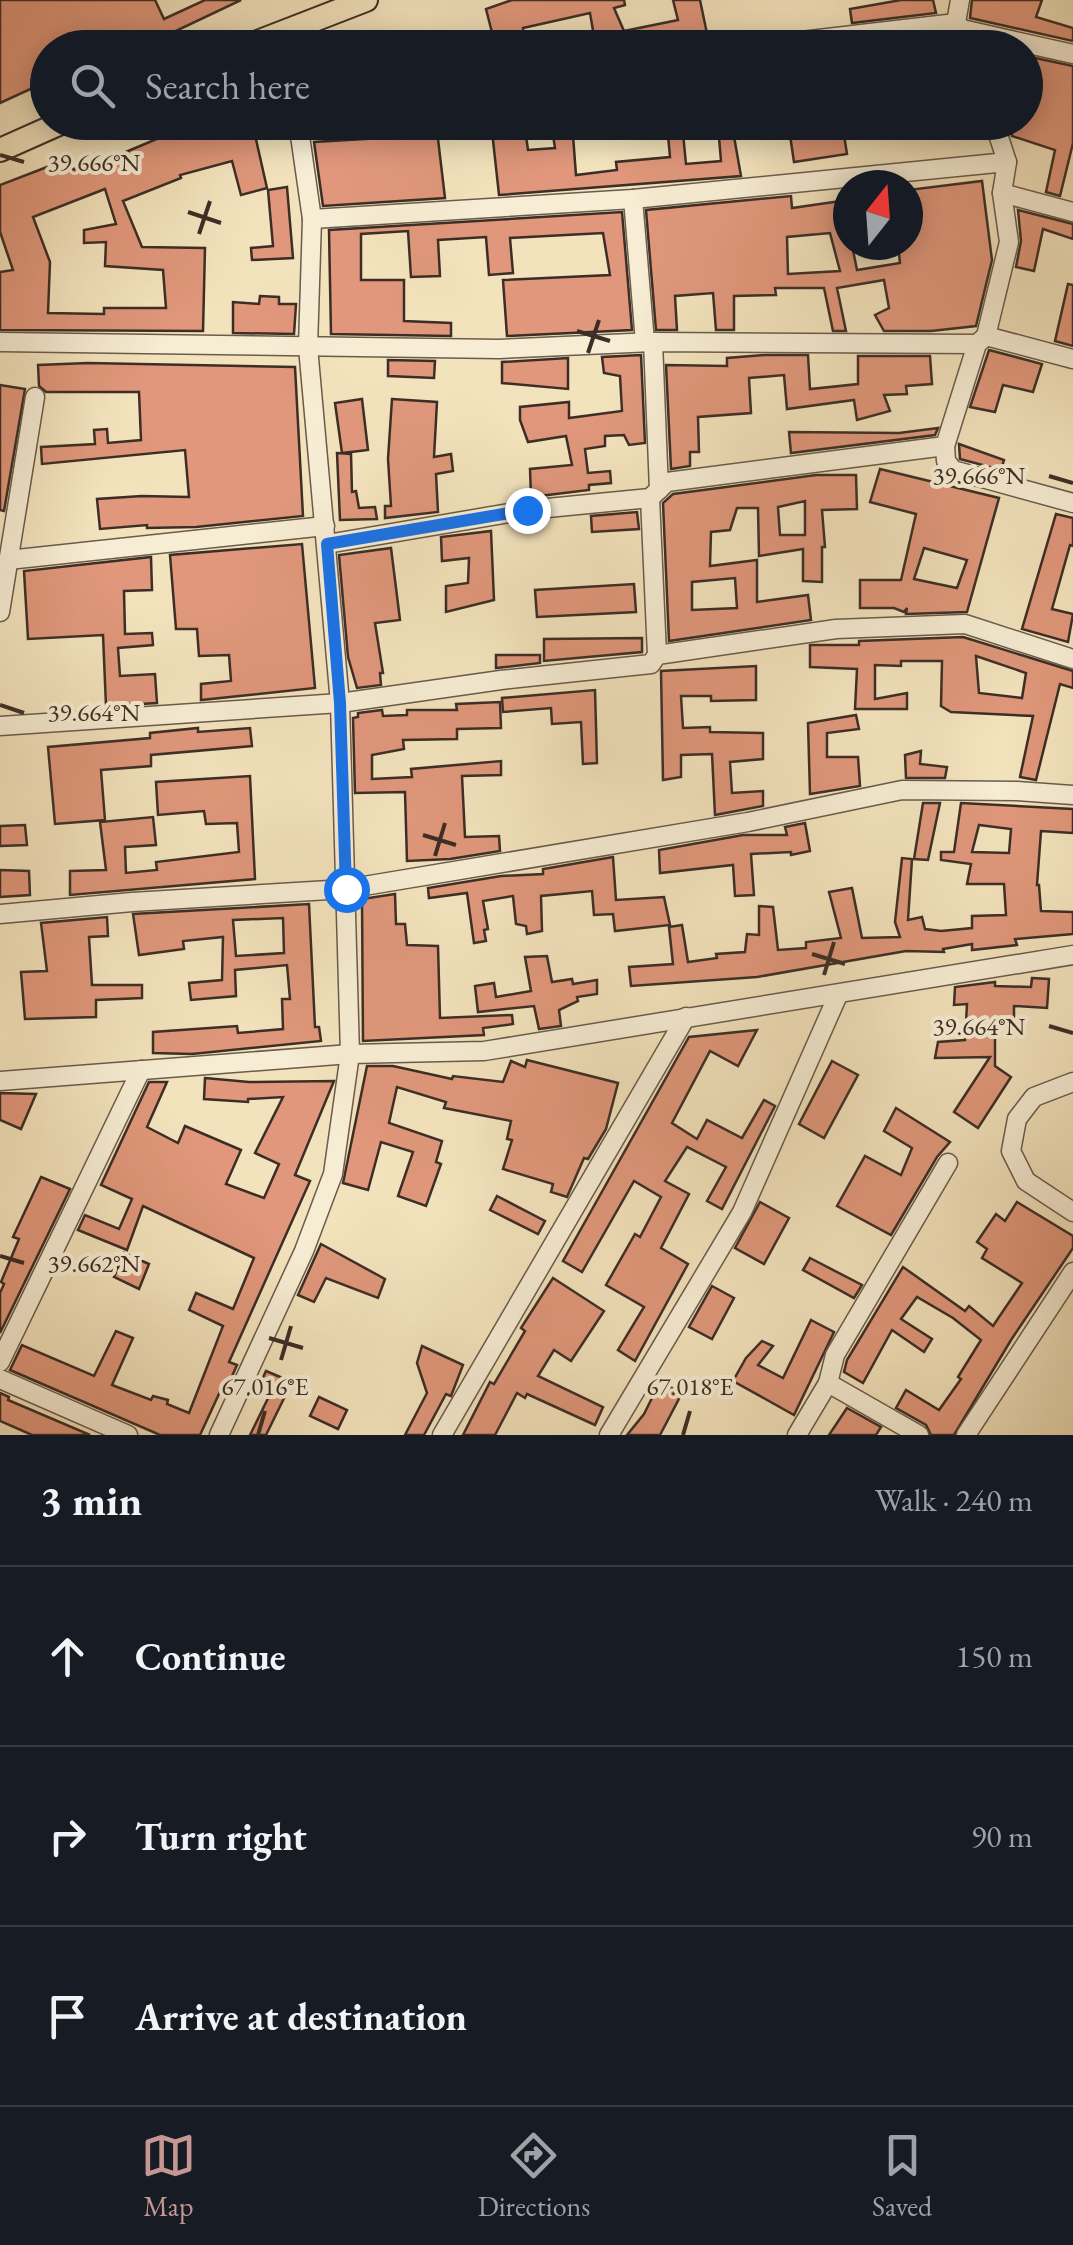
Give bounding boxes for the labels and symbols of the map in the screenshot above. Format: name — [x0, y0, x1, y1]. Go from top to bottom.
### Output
text: 39.666°N — [48, 146, 141, 178]
north arrow — [833, 170, 923, 260]
text: 39.666°N — [933, 459, 1026, 491]
route end — [505, 488, 551, 534]
text: 39.664°N — [48, 696, 141, 728]
route start — [324, 867, 370, 913]
text: 39.664°N — [933, 1010, 1026, 1042]
text: 39.662°N — [48, 1247, 141, 1279]
text: 67.016°E — [221, 1370, 309, 1402]
text: 67.018°E — [646, 1370, 734, 1402]

